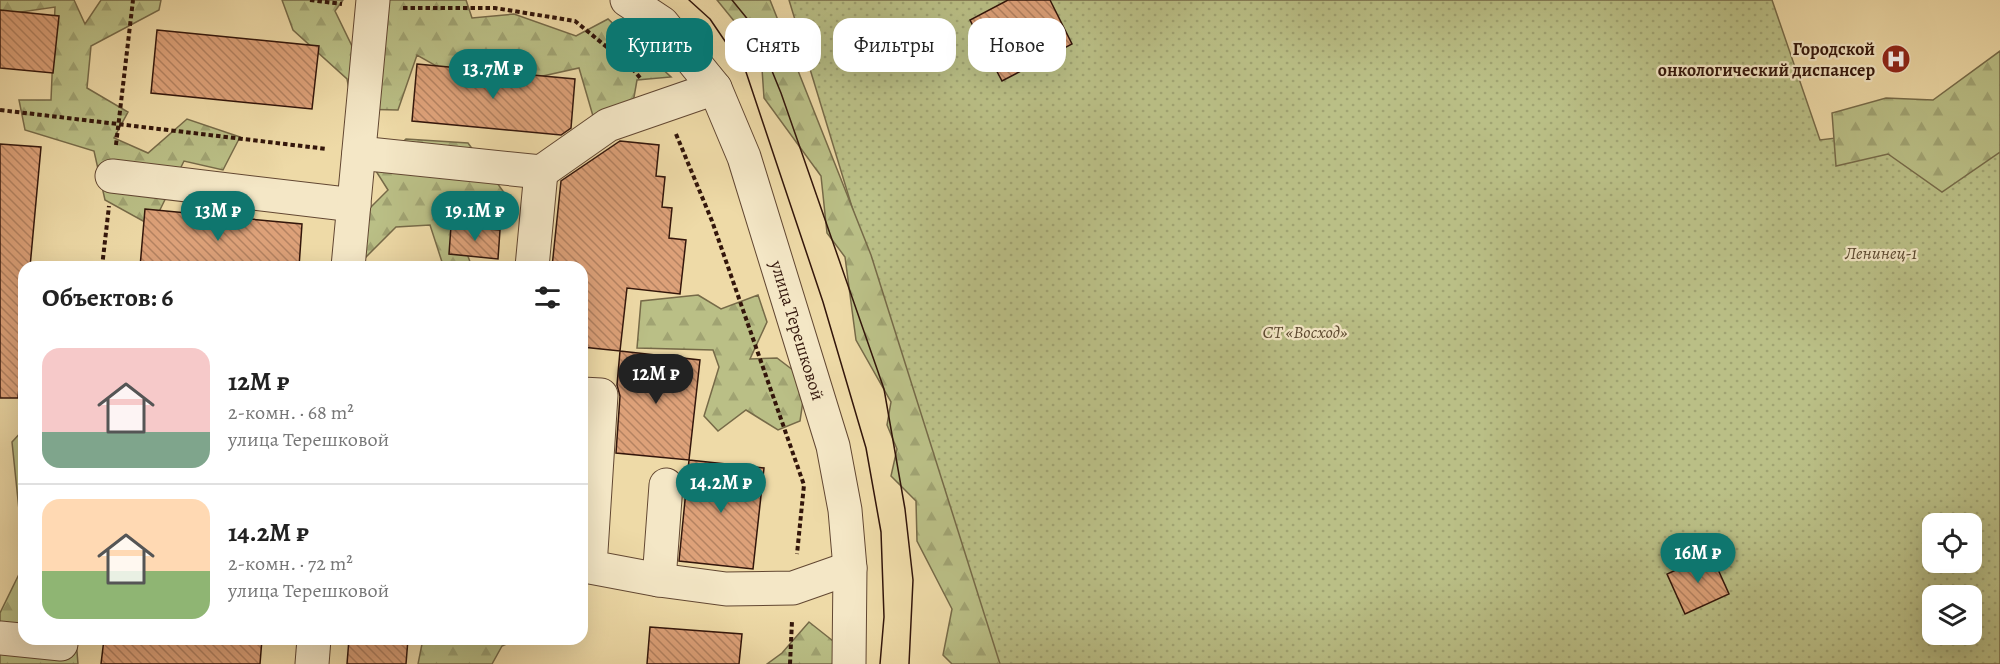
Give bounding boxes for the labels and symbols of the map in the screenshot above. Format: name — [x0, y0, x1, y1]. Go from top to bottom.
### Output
place label: Городской онкологический диспансер — [1658, 37, 1875, 82]
hospital icon: Городской онкологический диспансер — [1880, 43, 1912, 75]
pin: 13.7M ₽ — [438, 49, 548, 100]
pin: 13M ₽ — [176, 191, 260, 242]
pin: 19.1M ₽ — [420, 191, 530, 242]
park label: Ленинец-1 — [1844, 241, 1917, 265]
street label: улица Терешковой — [764, 256, 830, 403]
park label: СТ «Восход» — [1263, 320, 1348, 344]
pin: 12M ₽ — [614, 354, 698, 405]
pin: 14.2M ₽ — [666, 463, 776, 514]
pin: 16M ₽ — [1656, 533, 1740, 584]

